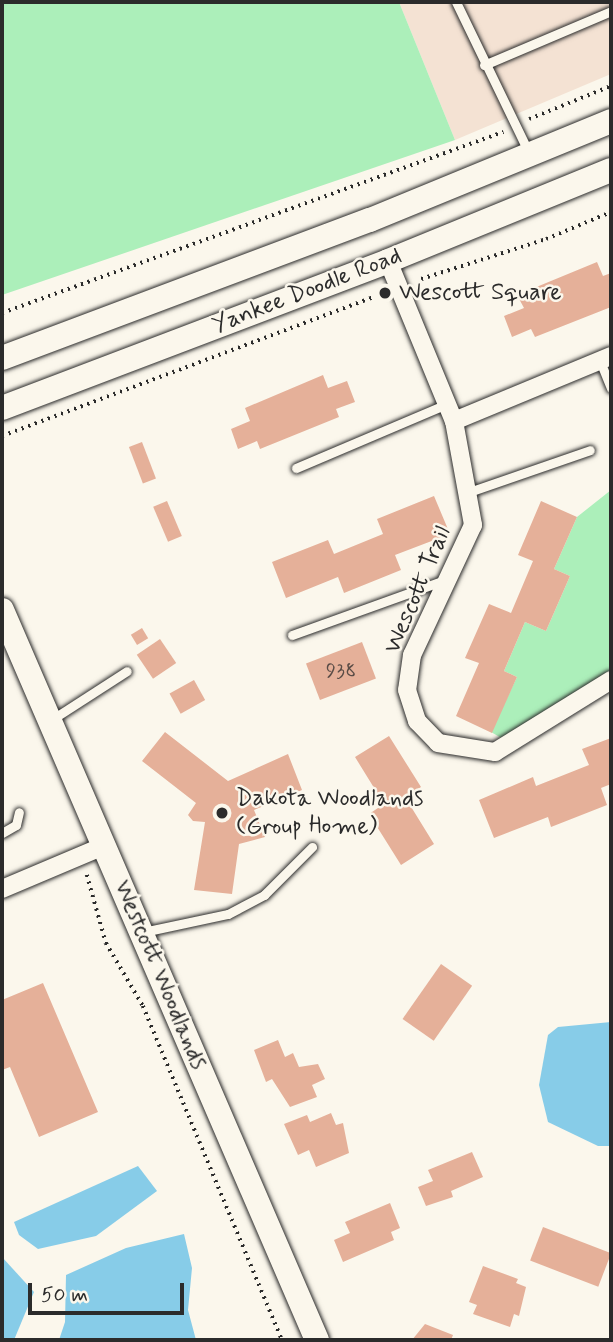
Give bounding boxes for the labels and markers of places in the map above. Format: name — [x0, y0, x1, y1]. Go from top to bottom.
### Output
place label: Wescott Square — [399, 279, 562, 307]
marker: Wescott Square — [377, 285, 393, 301]
place label: Dakota Woodlands (Group Home) — [236, 785, 424, 841]
marker: Dakota Woodlands (Group Home) — [214, 805, 230, 821]

